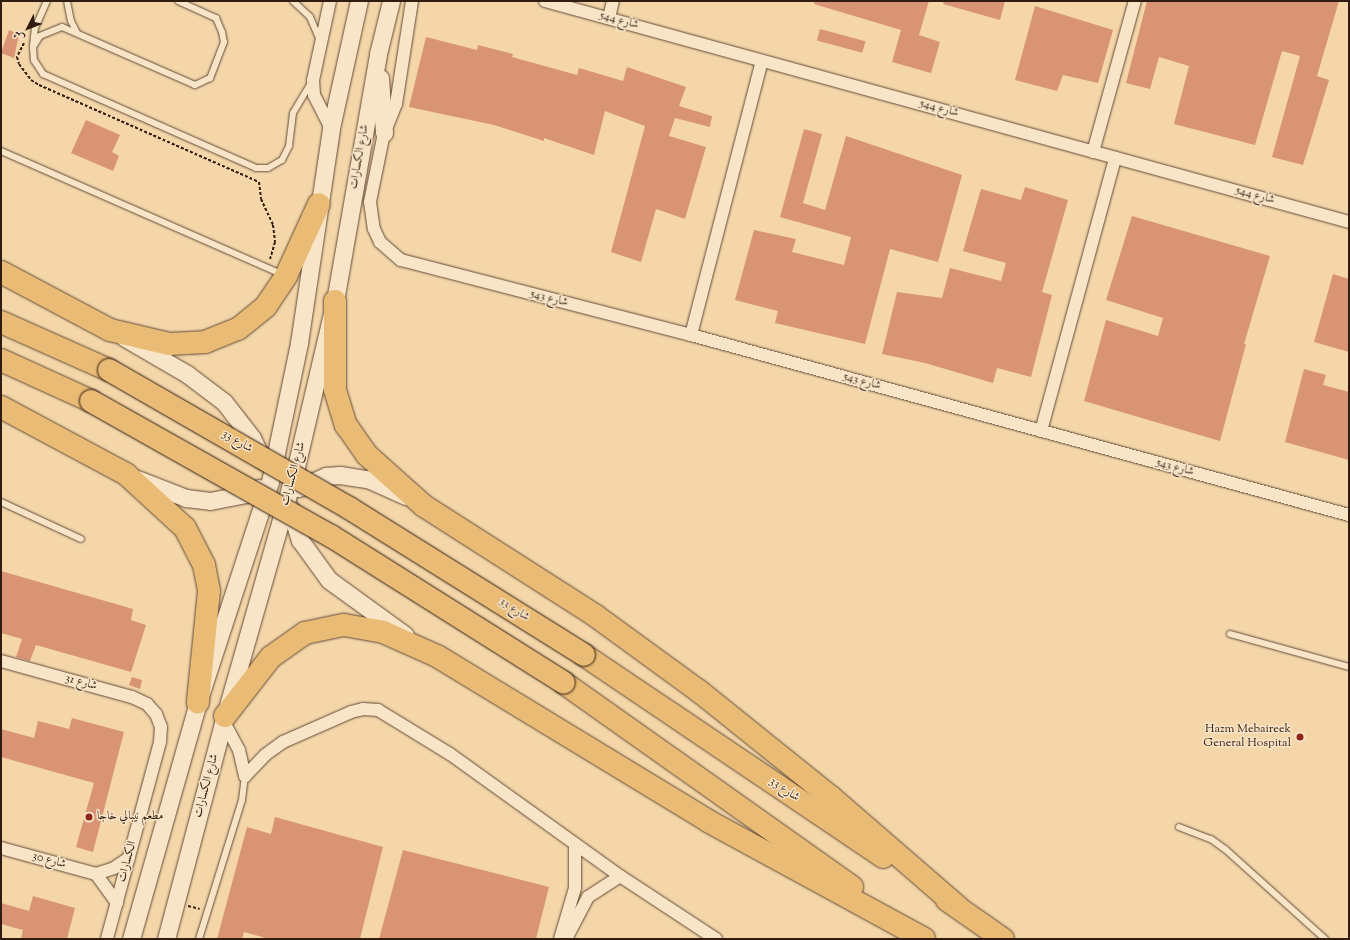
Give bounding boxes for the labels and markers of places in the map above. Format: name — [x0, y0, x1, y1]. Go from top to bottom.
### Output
place label: Hazm Mebaireek General Hospital — [1203, 723, 1291, 751]
marker: Hazm Mebaireek General Hospital — [1294, 731, 1306, 743]
place label: مطعم نيبالي خاجا — [97, 810, 163, 824]
marker: مطعم نيبالي خاجا — [84, 812, 94, 822]

